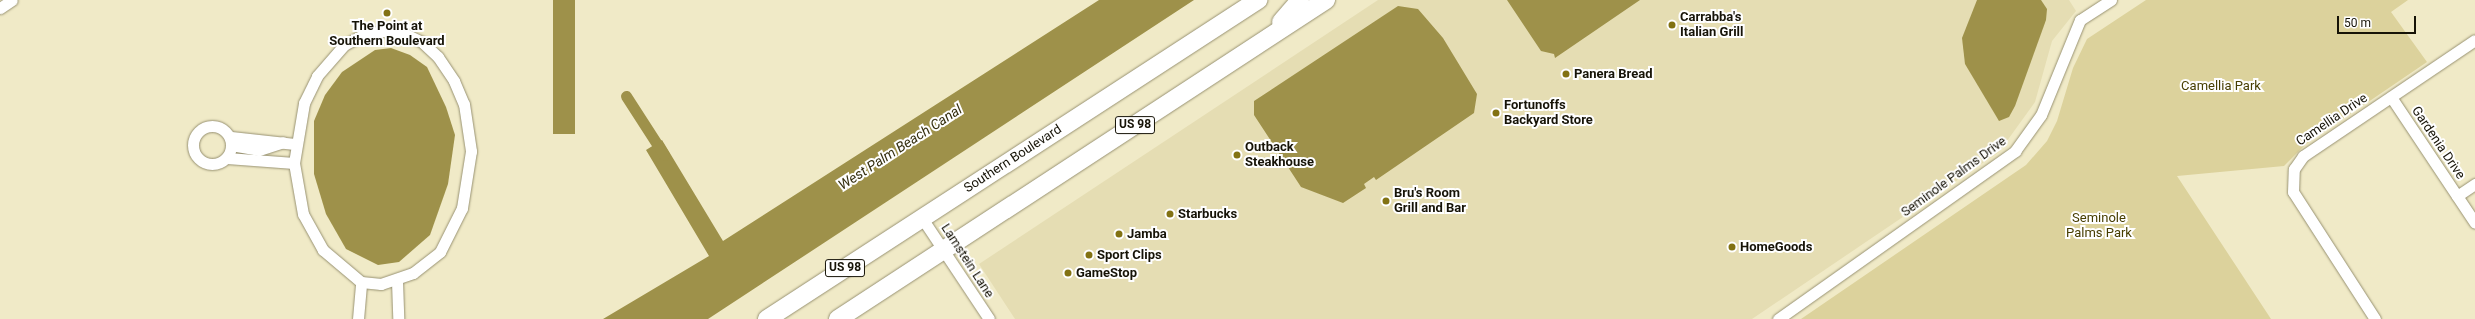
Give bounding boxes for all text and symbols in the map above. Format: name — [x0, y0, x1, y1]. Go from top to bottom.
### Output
marker: The Point at Southern Boulevard — [382, 8, 392, 18]
scale bar — [2339, 8, 2418, 34]
place label: Carrabba's Italian Grill — [1680, 10, 1743, 41]
text: 50 m — [2344, 16, 2371, 30]
place label: The Point at Southern Boulevard — [329, 19, 445, 50]
marker: Carrabba's Italian Grill — [1667, 20, 1677, 30]
place label: Panera Bread — [1574, 66, 1653, 82]
marker: Panera Bread — [1561, 69, 1571, 79]
park label: Camellia Park — [2181, 78, 2261, 94]
street label: Camellia Drive — [2293, 90, 2371, 150]
place label: Fortunoffs Backyard Store — [1504, 98, 1593, 129]
water label: West Palm Beach Canal — [835, 101, 965, 193]
street label: Gardenia Drive — [2408, 104, 2468, 182]
marker: Fortunoffs Backyard Store — [1491, 108, 1501, 118]
road number: US 98 — [1114, 115, 1156, 135]
street label: Southern Boulevard — [961, 122, 1065, 196]
street label: Seminole Palms Drive — [1898, 134, 2010, 220]
place label: Outback Steakhouse — [1245, 140, 1314, 171]
marker: Outback Steakhouse — [1232, 150, 1242, 160]
place label: Bru's Room Grill and Bar — [1394, 186, 1466, 217]
marker: Bru's Room Grill and Bar — [1381, 196, 1391, 206]
place label: Starbucks — [1178, 206, 1237, 222]
marker: Starbucks — [1165, 209, 1175, 219]
park label: Seminole Palms Park — [2066, 211, 2132, 242]
street label: Lamstein Lane — [937, 221, 997, 301]
place label: Jamba — [1127, 226, 1167, 242]
marker: Jamba — [1114, 229, 1124, 239]
place label: HomeGoods — [1740, 239, 1812, 255]
marker: HomeGoods — [1727, 242, 1737, 252]
place label: Sport Clips — [1097, 247, 1162, 263]
marker: Sport Clips — [1084, 250, 1094, 260]
road number: US 98 — [824, 258, 866, 278]
place label: GameStop — [1076, 265, 1137, 281]
marker: GameStop — [1063, 268, 1073, 278]

